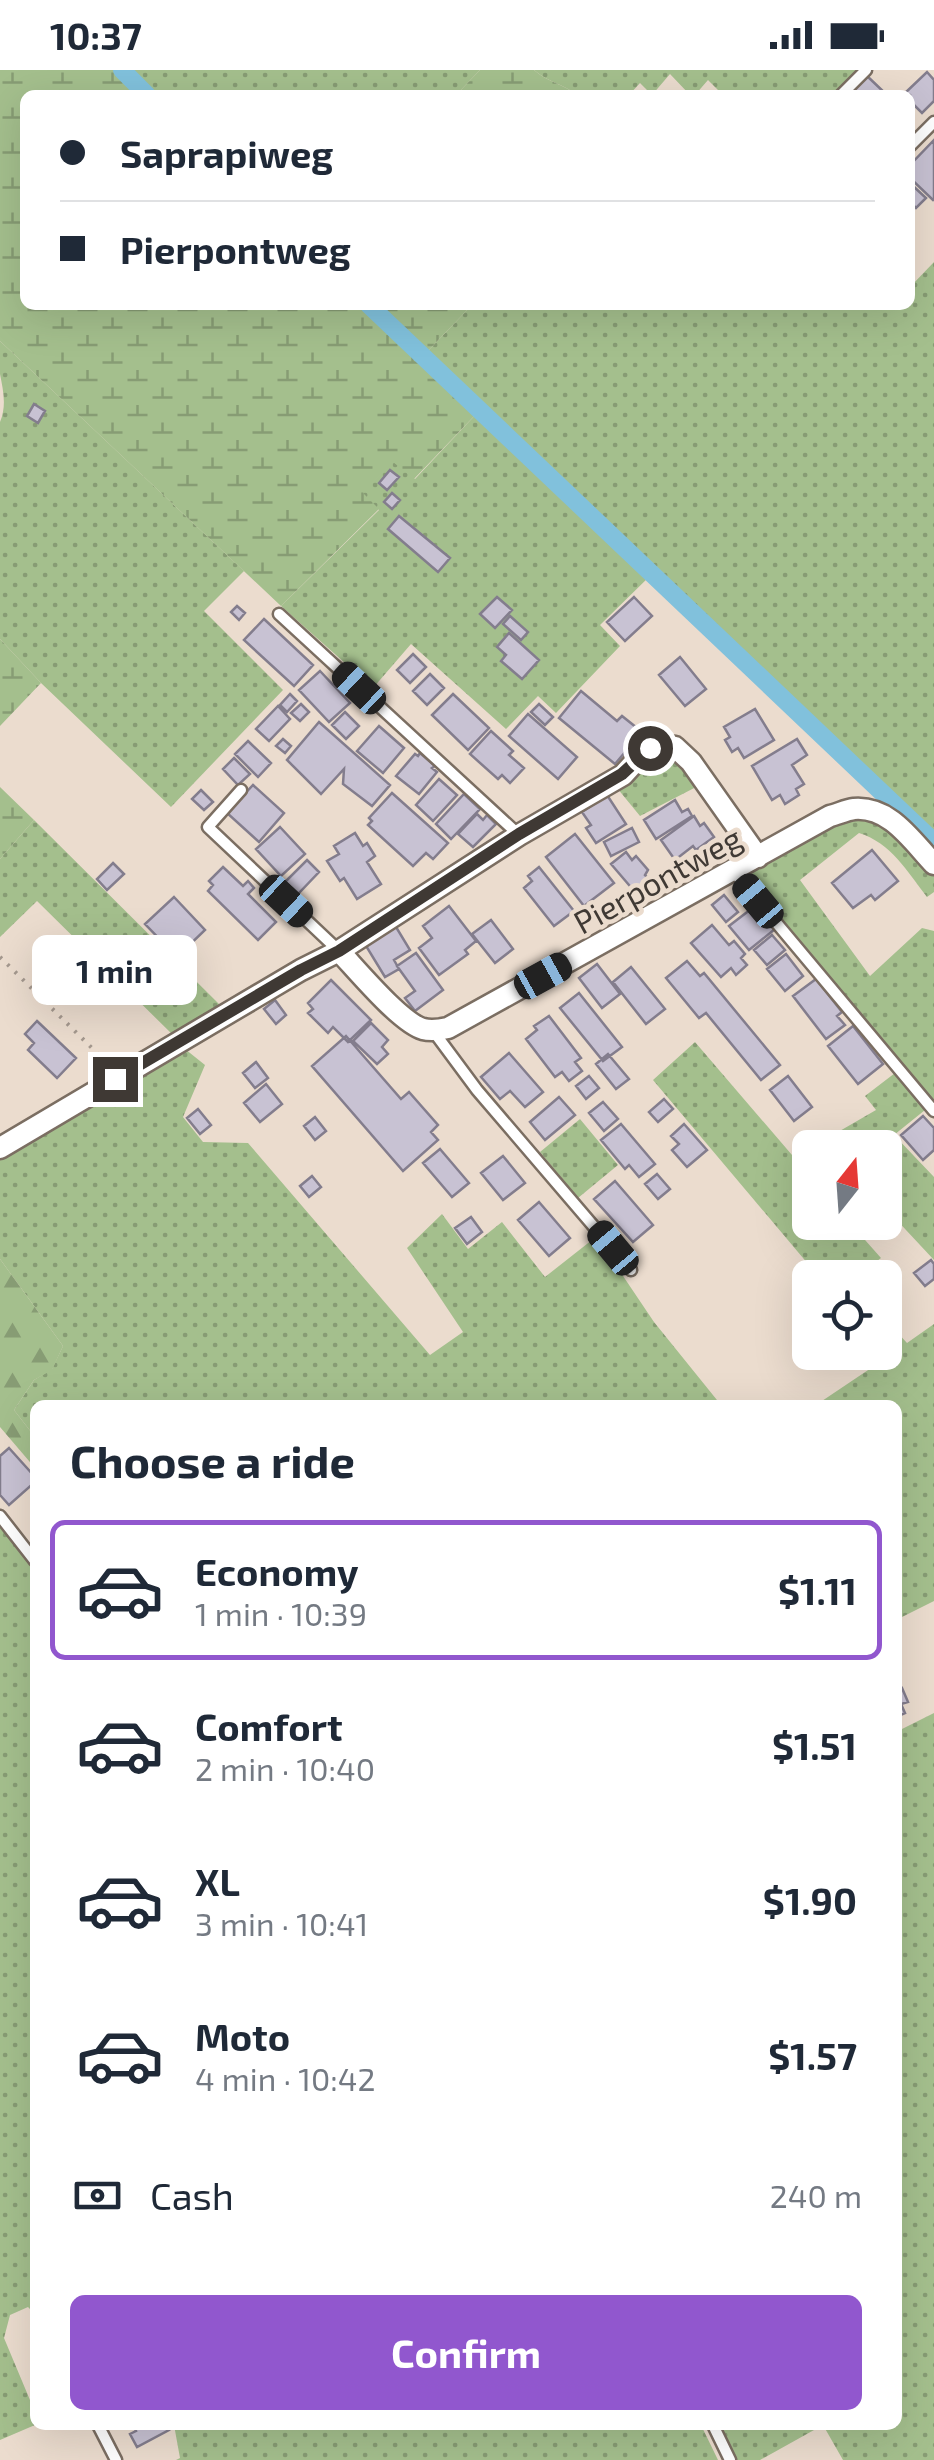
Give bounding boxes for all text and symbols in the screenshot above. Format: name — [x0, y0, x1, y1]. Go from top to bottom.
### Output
text: 10:37 — [50, 12, 142, 58]
text: Saprapiweg — [120, 130, 333, 176]
text: Pierpontweg — [120, 226, 351, 272]
car — [327, 657, 391, 719]
route start — [628, 726, 673, 771]
street label: Pierpontweg — [567, 817, 748, 941]
car — [727, 868, 789, 934]
car — [254, 870, 318, 932]
callout: 1 min — [32, 934, 198, 1004]
car — [509, 948, 577, 1004]
text: 1 min — [76, 951, 153, 989]
route end — [93, 1057, 138, 1102]
north arrow — [792, 1130, 902, 1240]
map controls — [792, 1130, 902, 1370]
car — [582, 1215, 644, 1281]
button: locate — [792, 1260, 902, 1370]
text: Choose a ride — [70, 1433, 355, 1487]
icon: car — [75, 1545, 165, 1635]
text: Economy — [195, 1548, 359, 1594]
text: $1.11 — [778, 1567, 857, 1613]
text: 1 min · 10:39 — [195, 1594, 367, 1632]
icon: car — [75, 1700, 165, 1790]
text: Comfort — [195, 1703, 343, 1749]
text: $1.51 — [772, 1722, 857, 1768]
text: 2 min · 10:40 — [195, 1749, 375, 1787]
icon: car — [75, 1855, 165, 1945]
text: XL — [195, 1858, 240, 1904]
text: $1.90 — [763, 1877, 857, 1923]
text: 3 min · 10:41 — [195, 1904, 368, 1942]
icon: car — [75, 2010, 165, 2100]
text: Moto — [195, 2013, 290, 2059]
text: $1.57 — [768, 2032, 857, 2078]
text: 4 min · 10:42 — [195, 2059, 375, 2097]
icon: cash — [70, 2168, 125, 2223]
text: Cash — [150, 2172, 234, 2218]
text: 240 m — [770, 2176, 862, 2214]
button: Confirm — [70, 2295, 862, 2410]

